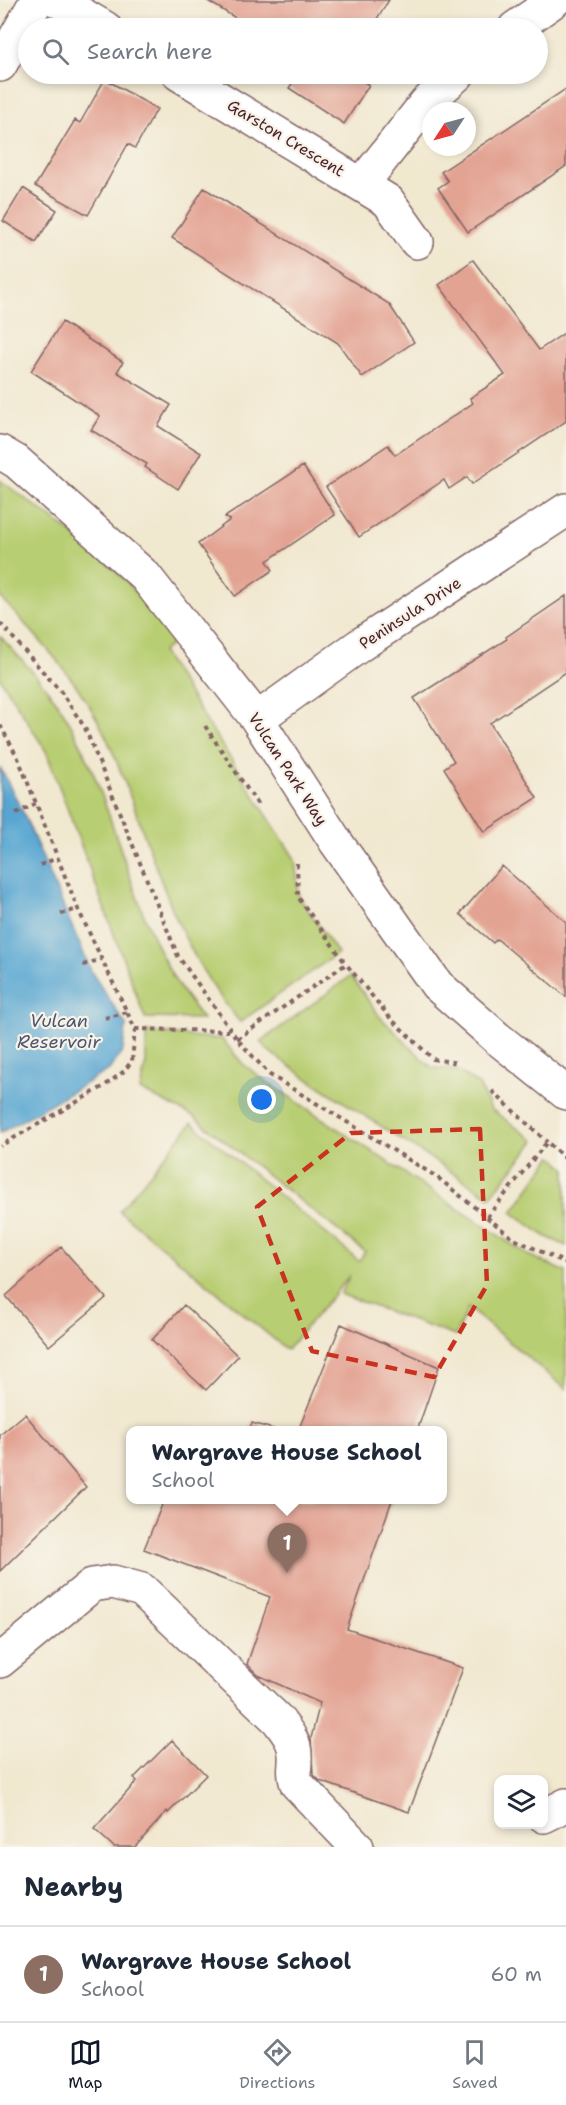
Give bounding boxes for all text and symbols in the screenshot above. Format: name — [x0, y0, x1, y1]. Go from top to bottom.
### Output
search box — [18, 18, 548, 84]
icon: search — [39, 35, 72, 68]
text: Search here — [87, 37, 213, 66]
street label: Garston Crescent — [223, 95, 349, 181]
north arrow — [422, 102, 476, 156]
street label: Peninsula Drive — [355, 572, 465, 654]
street label: Vulcan Park Way — [244, 709, 332, 829]
water label: Vulcan Reservoir — [17, 1009, 101, 1054]
your location — [247, 1085, 276, 1114]
popup — [126, 1426, 447, 1504]
text: Wargrave House School — [151, 1438, 422, 1467]
text: School — [151, 1467, 214, 1493]
pin: 1 — [268, 1524, 306, 1573]
map controls — [494, 1775, 548, 1829]
button: layers — [494, 1775, 548, 1829]
text: Nearby — [24, 1869, 123, 1904]
text: Wargrave House School — [81, 1947, 351, 1976]
text: 1 — [39, 1961, 48, 1987]
text: 60 m — [490, 1961, 542, 1987]
text: School — [81, 1976, 144, 2002]
tab: Map — [68, 2036, 103, 2093]
tab: Directions — [239, 2036, 316, 2093]
tab: Saved — [452, 2036, 498, 2093]

